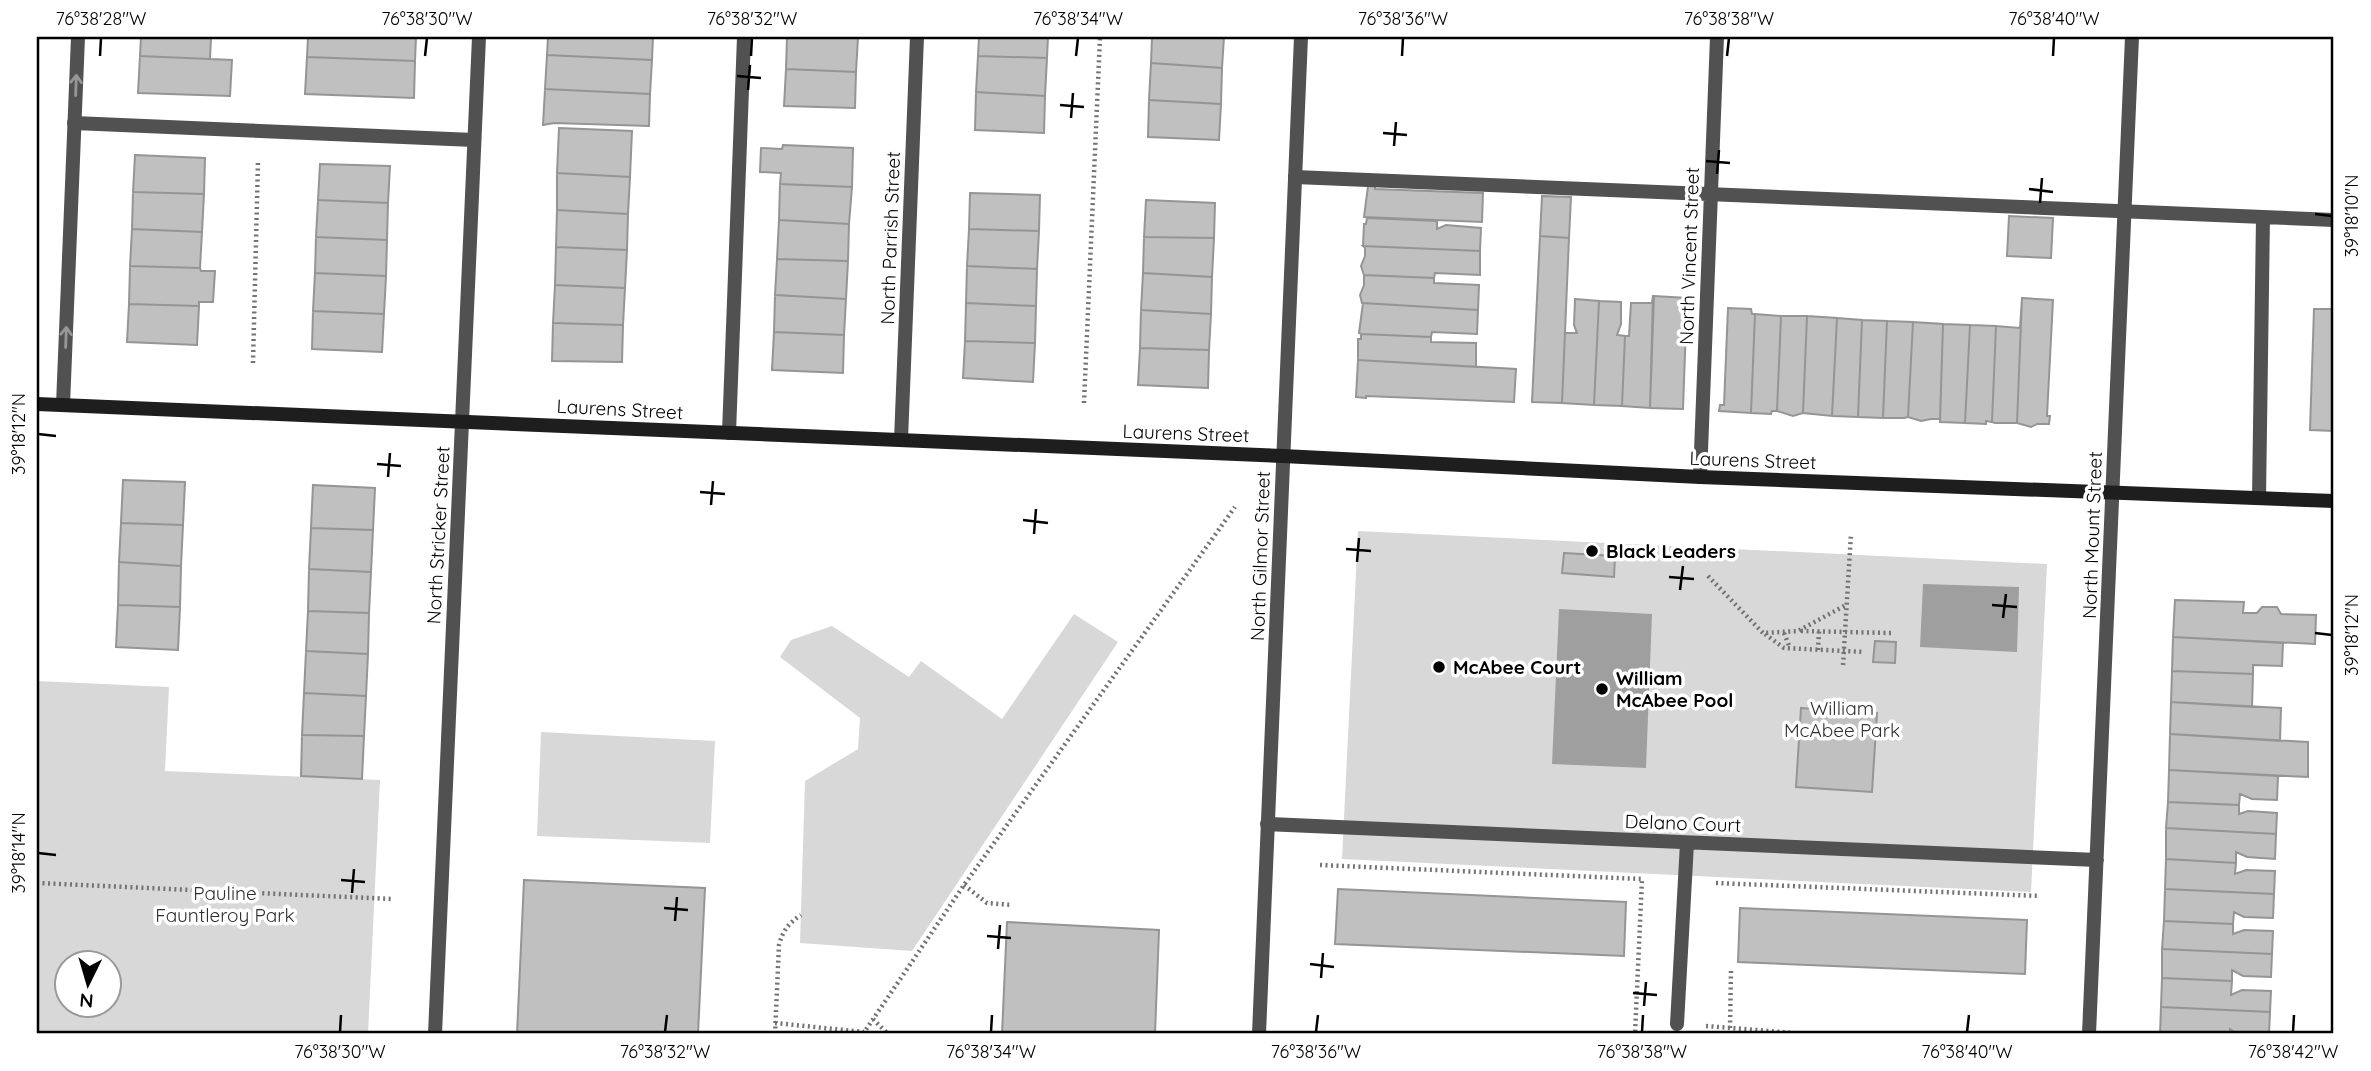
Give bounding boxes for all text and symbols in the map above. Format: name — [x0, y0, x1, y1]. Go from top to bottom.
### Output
text: 76°38'28"W — [56, 7, 146, 30]
text: 76°38'30"W — [381, 7, 473, 30]
text: 76°38'32"W — [707, 7, 797, 30]
text: 76°38'34"W — [1033, 7, 1123, 30]
text: 76°38'36"W — [1358, 7, 1448, 30]
text: 76°38'38"W — [1684, 7, 1774, 30]
text: 76°38'40"W — [2008, 7, 2100, 30]
one-way arrow — [69, 74, 82, 97]
street label: North Parrish Street — [875, 151, 905, 325]
street label: North Vincent Street — [1674, 167, 1704, 345]
text: 39°18'10"N — [2340, 175, 2363, 257]
one-way arrow — [59, 326, 72, 349]
text: 39°18'12"N — [7, 393, 30, 475]
street label: Laurens Street — [556, 394, 684, 424]
street label: Laurens Street — [1122, 419, 1250, 447]
street label: North Stricker Street — [421, 445, 455, 625]
street label: Laurens Street — [1689, 446, 1817, 474]
street label: North Mount Street — [2077, 451, 2107, 619]
street label: North Gilmor Street — [1245, 471, 1275, 641]
place label: Black Leaders — [1606, 539, 1736, 563]
marker: Black Leaders — [1584, 543, 1600, 559]
text: 39°18'12"N — [2340, 594, 2363, 676]
place label: McAbee Court — [1453, 655, 1581, 679]
marker: McAbee Court — [1431, 659, 1447, 675]
place label: William McAbee Pool — [1616, 666, 1733, 712]
marker: William McAbee Pool — [1594, 681, 1610, 697]
park label: William McAbee Park — [1784, 696, 1900, 742]
street label: Delano Court — [1624, 809, 1742, 837]
text: 39°18'14"N — [7, 812, 30, 894]
park label: Pauline Fauntleroy Park — [155, 881, 295, 927]
north arrow — [52, 948, 122, 1018]
text: N — [79, 988, 95, 1013]
text: 76°38'30"W — [294, 1040, 386, 1063]
text: 76°38'32"W — [620, 1040, 710, 1063]
text: 76°38'34"W — [946, 1040, 1036, 1063]
text: 76°38'36"W — [1271, 1040, 1361, 1063]
text: 76°38'38"W — [1597, 1040, 1687, 1063]
text: 76°38'40"W — [1921, 1040, 2013, 1063]
text: 76°38'42"W — [2248, 1040, 2338, 1063]

